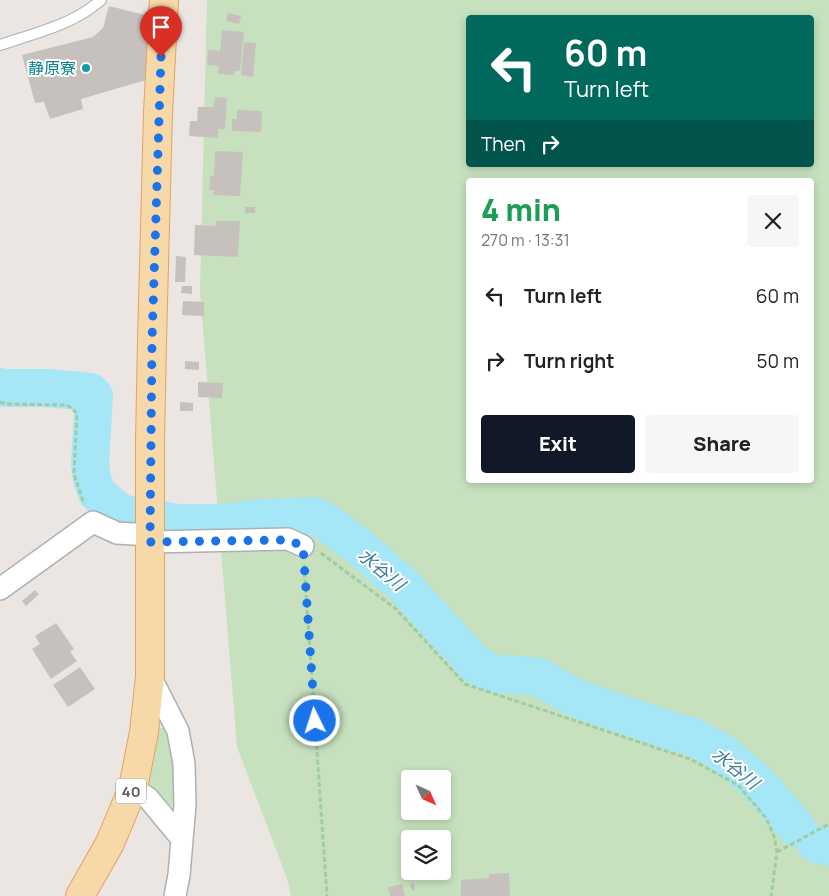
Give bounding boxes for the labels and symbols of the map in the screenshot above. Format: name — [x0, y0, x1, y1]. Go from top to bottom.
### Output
pin — [140, 6, 182, 57]
place label: 静原寮 — [28, 57, 76, 79]
marker: 静原寮 — [80, 62, 92, 74]
water label: 水谷川 — [354, 542, 412, 597]
position arrow — [288, 694, 340, 746]
water label: 水谷川 — [707, 742, 766, 796]
north arrow — [401, 770, 451, 820]
road number: 40 — [116, 778, 146, 804]

